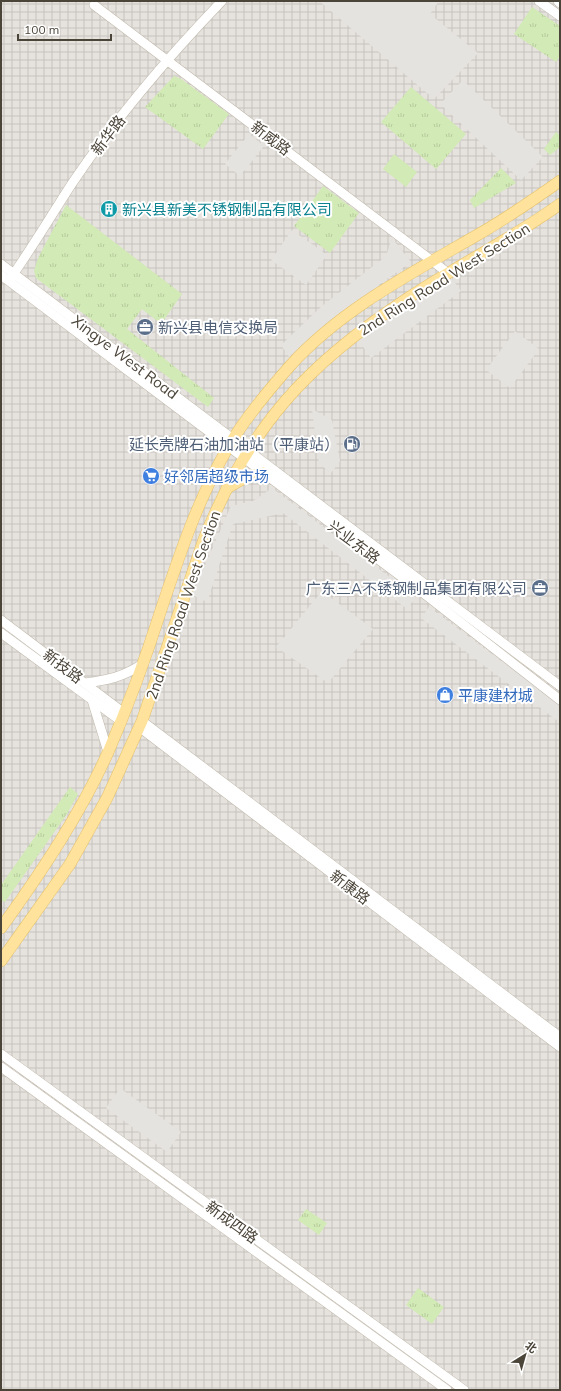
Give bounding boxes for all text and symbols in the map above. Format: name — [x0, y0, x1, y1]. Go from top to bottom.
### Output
scale bar — [18, 16, 111, 42]
text: 100 m — [24, 22, 59, 37]
street label: 新华路 — [87, 111, 129, 159]
street label: 新威路 — [247, 117, 295, 159]
building icon: 新兴县新美不锈钢制品有限公司 — [99, 199, 119, 219]
place label: 新兴县新美不锈钢制品有限公司 — [122, 200, 332, 219]
street label: 2nd Ring Road West Section — [355, 218, 533, 340]
street label: Xingye West Road — [68, 311, 182, 403]
office icon: 新兴县电信交换局 — [135, 317, 155, 337]
place label: 新兴县电信交换局 — [158, 318, 278, 337]
fuel station icon: 延长壳牌石油加油站（平康站） — [342, 434, 362, 454]
place label: 延长壳牌石油加油站（平康站） — [129, 435, 339, 454]
supermarket icon: 好邻居超级市场 — [141, 466, 161, 486]
place label: 好邻居超级市场 — [164, 467, 269, 486]
street label: 2nd Ring Road West Section — [142, 508, 224, 702]
street label: 兴业东路 — [324, 516, 384, 568]
office icon: 广东三A不锈钢制品集团有限公司 — [530, 578, 550, 598]
place label: 广东三A不锈钢制品集团有限公司 — [306, 579, 527, 598]
street label: 新技路 — [39, 645, 87, 687]
shop icon: 平康建材城 — [435, 685, 455, 705]
place label: 平康建材城 — [458, 686, 533, 705]
street label: 新康路 — [326, 866, 374, 908]
street label: 新成四路 — [202, 1197, 262, 1247]
north arrow — [505, 1335, 545, 1375]
text: 北 — [522, 1338, 540, 1356]

